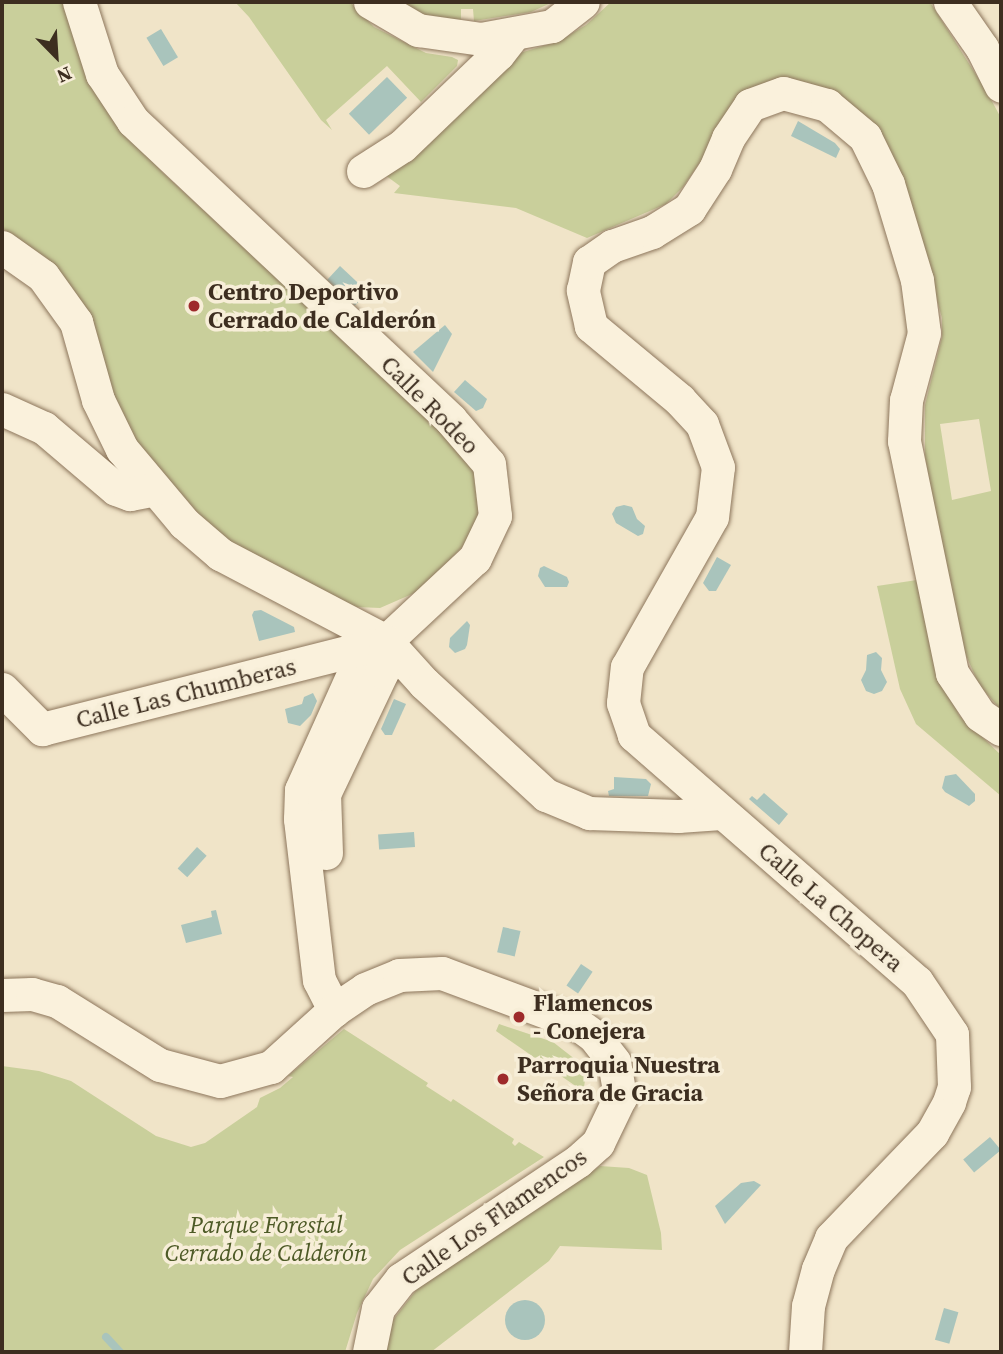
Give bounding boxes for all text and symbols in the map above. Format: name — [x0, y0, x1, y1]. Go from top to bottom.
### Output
north arrow — [21, 21, 91, 91]
text: N — [53, 60, 76, 90]
place label: Centro Deportivo Cerrado de Calderón — [208, 278, 436, 334]
marker: Centro Deportivo Cerrado de Calderón — [186, 298, 202, 314]
street label: Calle Rodeo — [375, 350, 485, 460]
street label: Calle Las Chumberas — [73, 652, 299, 734]
street label: Calle La Chopera — [753, 836, 909, 978]
place label: Flamencos - Conejera — [533, 989, 653, 1045]
marker: Flamencos - Conejera — [511, 1009, 527, 1025]
place label: Parroquia Nuestra Señora de Gracia — [517, 1051, 720, 1107]
marker: Parroquia Nuestra Señora de Gracia — [495, 1071, 511, 1087]
street label: Calle Los Flamencos — [396, 1142, 592, 1292]
park label: Parque Forestal Cerrado de Calderón — [165, 1211, 367, 1267]

